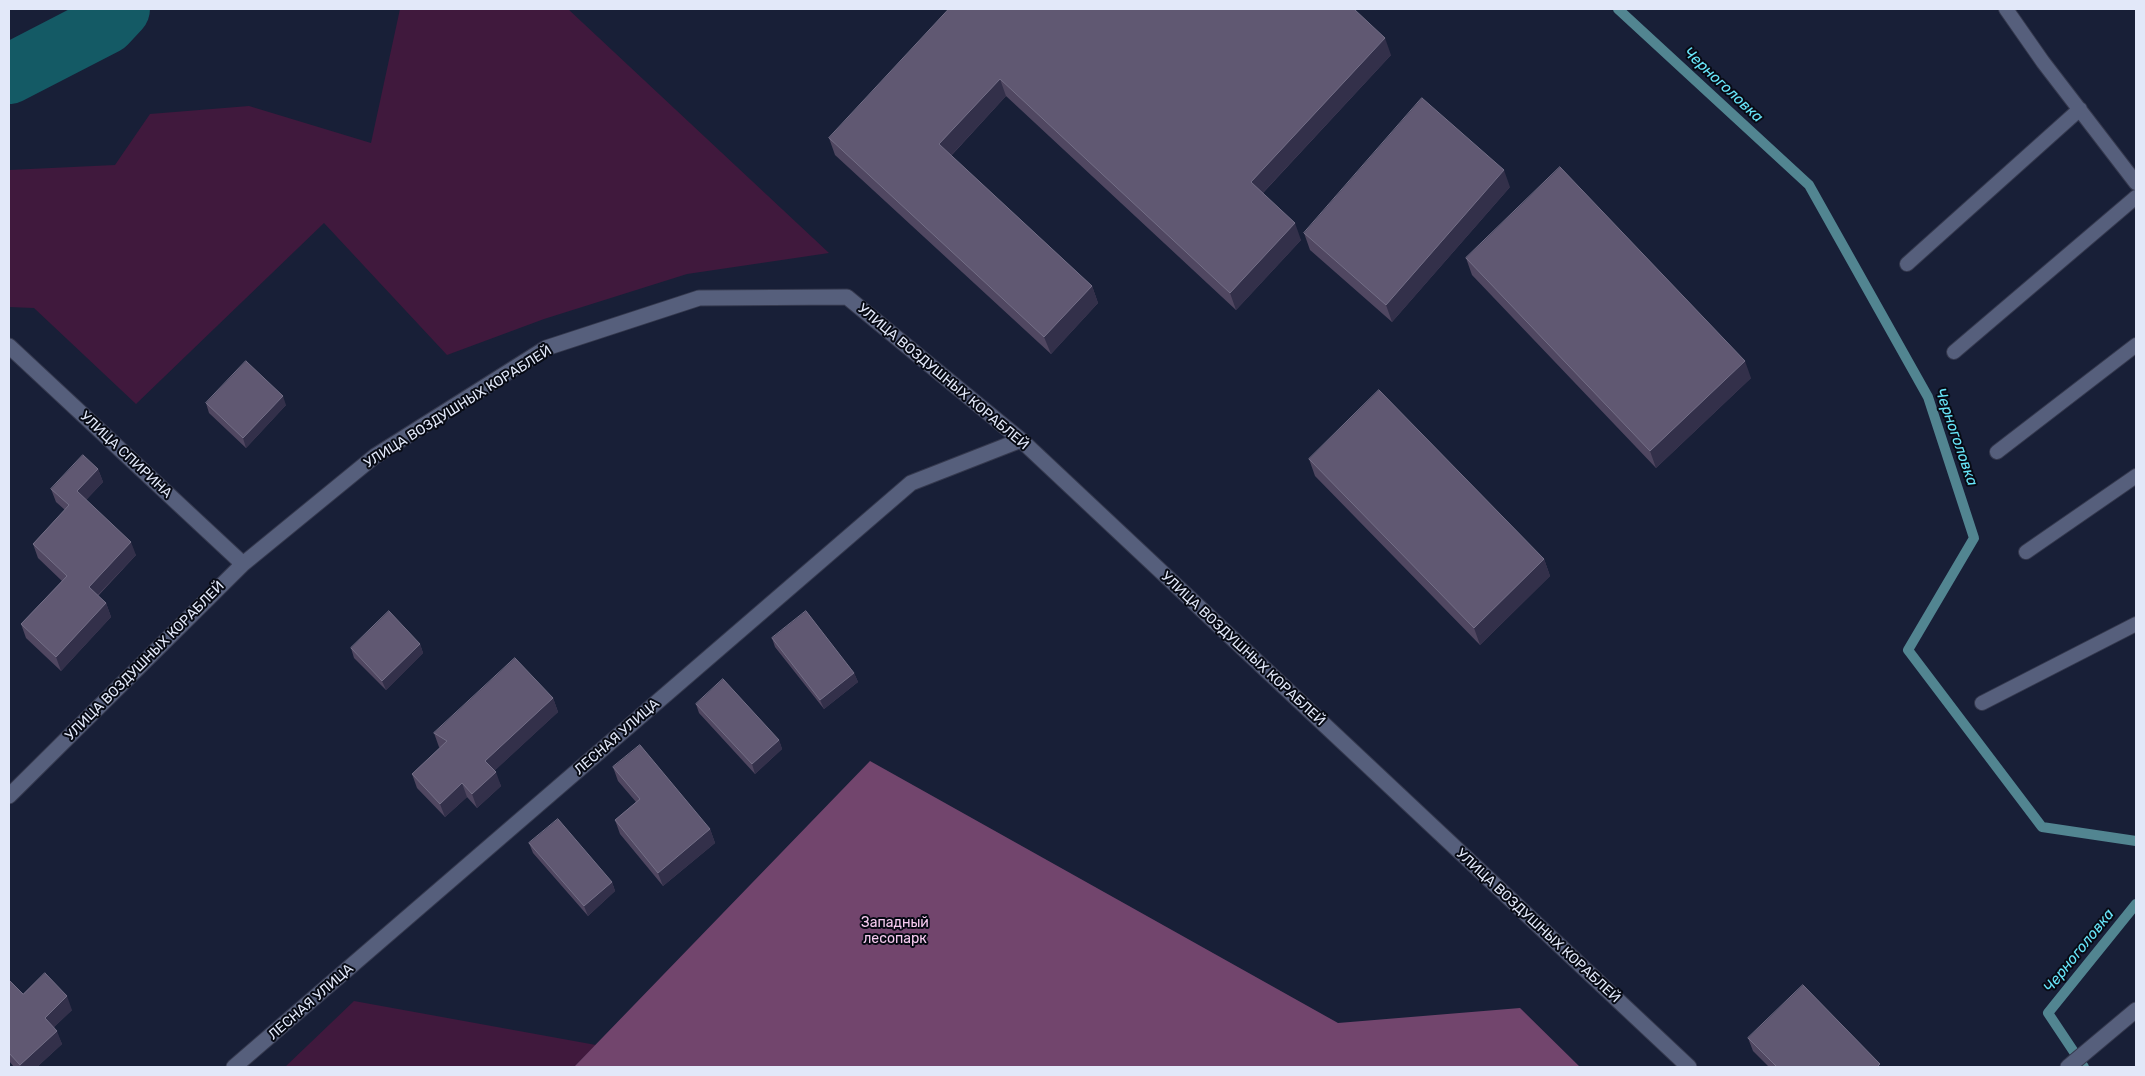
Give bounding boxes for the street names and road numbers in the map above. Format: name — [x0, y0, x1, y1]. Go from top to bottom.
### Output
street label: УЛИЦА ВОЗДУШНЫХ КОРАБЛЕЙ — [854, 300, 1032, 454]
street label: УЛИЦА ВОЗДУШНЫХ КОРАБЛЕЙ — [361, 342, 555, 472]
street label: УЛИЦА СПИРИНА — [77, 408, 175, 502]
street label: УЛИЦА ВОЗДУШНЫХ КОРАБЛЕЙ — [1158, 569, 1328, 729]
street label: УЛИЦА ВОЗДУШНЫХ КОРАБЛЕЙ — [62, 578, 228, 744]
street label: ЛЕСНАЯ УЛИЦА — [571, 695, 663, 779]
street label: УЛИЦА ВОЗДУШНЫХ КОРАБЛЕЙ — [1453, 846, 1623, 1006]
street label: ЛЕСНАЯ УЛИЦА — [265, 960, 357, 1044]

